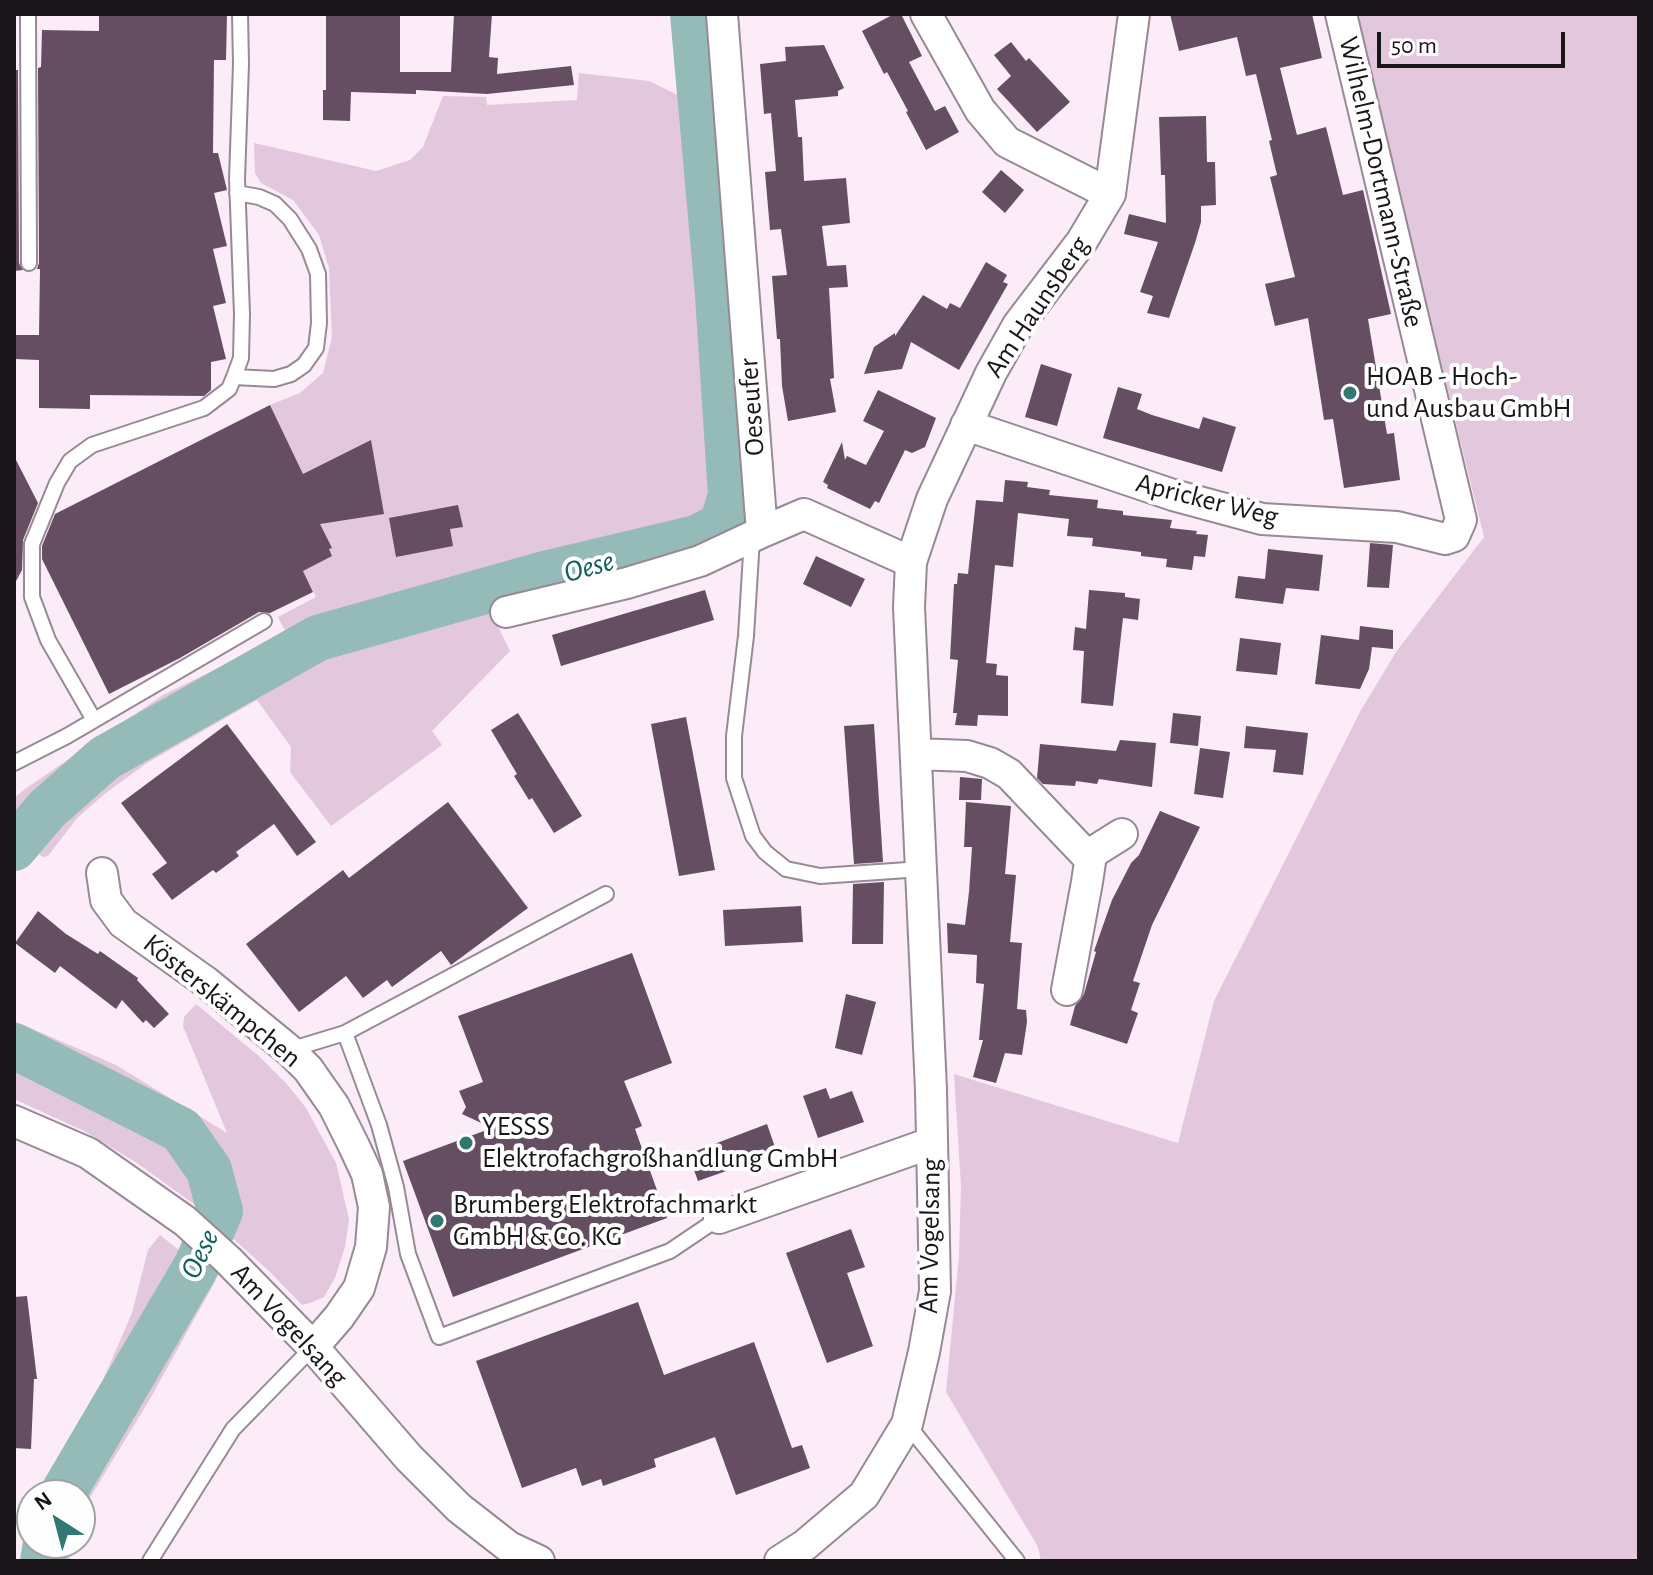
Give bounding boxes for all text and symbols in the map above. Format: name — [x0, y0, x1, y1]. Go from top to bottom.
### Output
scale bar — [1381, 16, 1569, 66]
street label: Wilhelm-Dortmann-Straße — [1331, 33, 1431, 331]
text: 50 m — [1391, 34, 1437, 58]
street label: Am Haunsberg — [977, 230, 1097, 384]
street label: Oeseufer — [732, 357, 772, 457]
place label: HOAB - Hoch- und Ausbau GmbH — [1366, 360, 1572, 426]
marker: HOAB - Hoch- und Ausbau GmbH — [1341, 384, 1359, 402]
street label: Apricker Weg — [1133, 466, 1281, 534]
water label: Oese — [560, 543, 618, 591]
street label: Kösterskämpchen — [136, 927, 308, 1075]
place label: YESSS Elektrofachgroßhandlung GmbH — [482, 1110, 839, 1176]
marker: YESSS Elektrofachgroßhandlung GmbH — [457, 1134, 475, 1152]
street label: Am Vogelsang — [912, 1158, 948, 1314]
place label: Brumberg Elektrofachmarkt GmbH & Co. KG — [453, 1188, 757, 1254]
marker: Brumberg Elektrofachmarkt GmbH & Co. KG — [428, 1212, 446, 1230]
water label: Oese — [173, 1223, 227, 1285]
street label: Am Vogelsang — [224, 1257, 354, 1393]
north arrow — [16, 1479, 96, 1559]
text: N — [30, 1488, 56, 1515]

